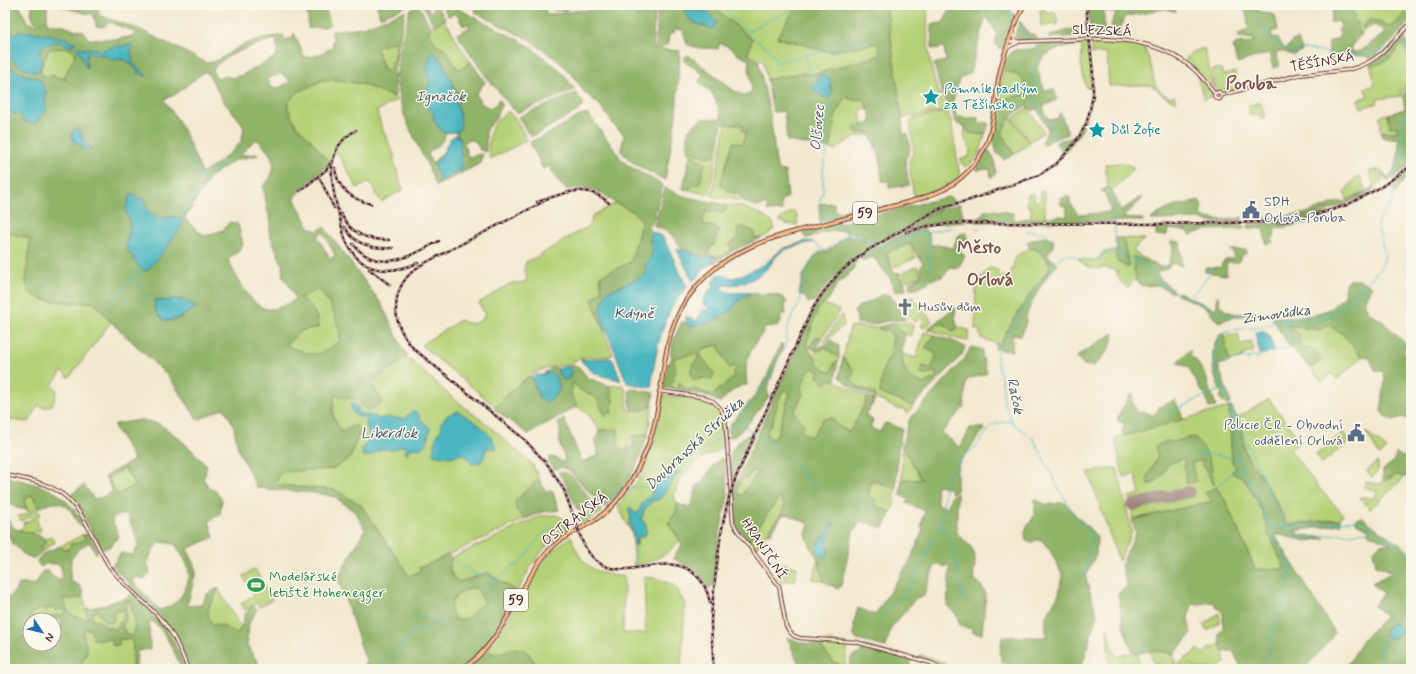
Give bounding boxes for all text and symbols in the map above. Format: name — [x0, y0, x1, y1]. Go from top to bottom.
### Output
street label: SLEZSKÁ — [1072, 21, 1132, 41]
street label: TĚŠÍNSKÁ — [1288, 47, 1356, 77]
district label: Poruba — [1226, 72, 1277, 96]
place label: Pomník padlým za Těšínsko — [944, 80, 1038, 114]
water label: Ignačok — [416, 87, 467, 107]
place icon: Pomník padlým za Těšínsko — [921, 87, 941, 107]
water label: Olšovec — [806, 103, 830, 152]
place icon: Důl Žofie — [1087, 120, 1107, 140]
place label: Důl Žofie — [1110, 121, 1161, 139]
place label: SDH Orlová-Poruba — [1264, 193, 1346, 227]
public building icon: SDH Orlová-Poruba — [1241, 200, 1261, 220]
road number: 59 — [853, 202, 877, 224]
district label: Město — [957, 236, 1001, 260]
district label: Orlová — [967, 268, 1014, 292]
church icon: Husův dům — [895, 297, 915, 317]
place label: Husův dům — [918, 298, 981, 316]
water label: Zimovůdka — [1240, 300, 1313, 330]
water label: Kdyně — [614, 304, 656, 324]
water label: Račok — [1002, 376, 1029, 417]
water label: Doubravská Stružka — [641, 393, 749, 495]
place label: Policie ČR - Obvodní oddělení Orlová — [1224, 416, 1343, 450]
public building icon: Policie ČR - Obvodní oddělení Orlová — [1346, 423, 1366, 443]
water label: Liberďok — [361, 424, 419, 444]
street label: OSTRAVSKÁ — [538, 488, 612, 550]
street label: HRANIČNÍ — [737, 515, 791, 583]
place label: Modelářské letiště Hohenegger — [269, 568, 386, 604]
sports icon: Modelářské letiště Hohenegger — [246, 575, 266, 595]
road number: 59 — [504, 589, 528, 611]
north arrow — [22, 612, 62, 652]
text: N — [42, 630, 57, 644]

